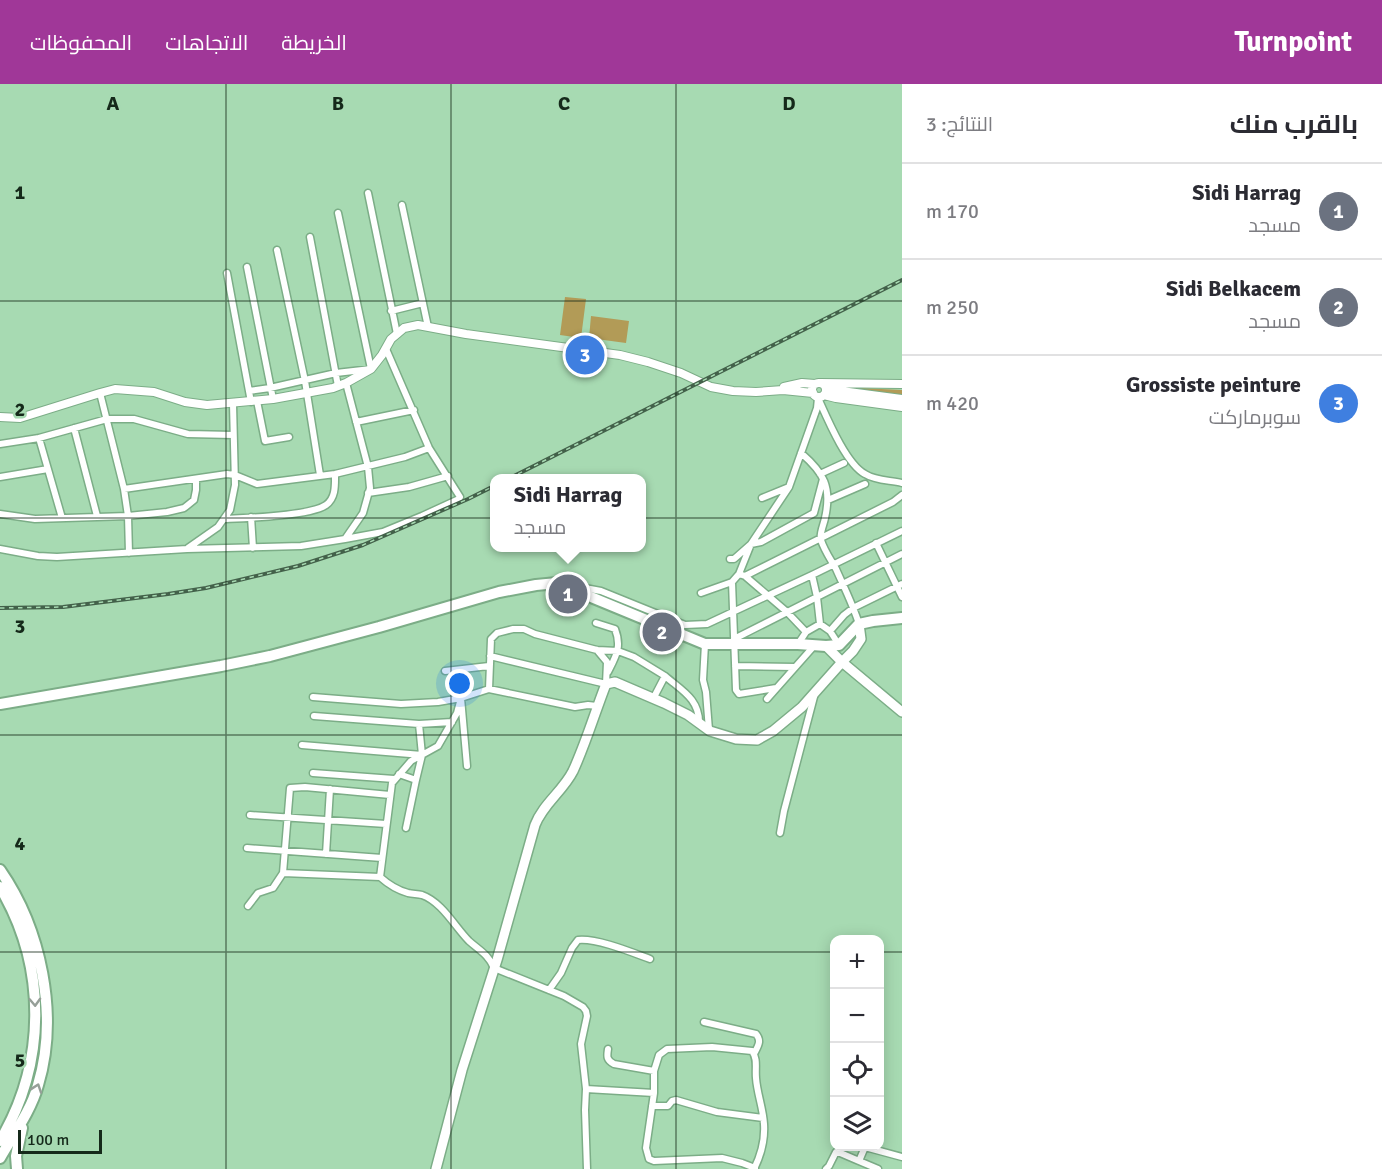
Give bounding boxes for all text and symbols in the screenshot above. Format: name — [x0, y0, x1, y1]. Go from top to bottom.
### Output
text: Turnpoint — [1235, 25, 1352, 59]
text: المحفوظات — [30, 30, 132, 56]
text: الاتجاهات — [165, 30, 248, 56]
text: الخريطة — [281, 30, 347, 56]
text: A — [107, 91, 120, 116]
text: B — [332, 91, 344, 116]
text: C — [558, 91, 570, 116]
text: D — [782, 91, 796, 116]
text: بالقرب منك — [1230, 109, 1358, 141]
text: النتائج: 3 — [926, 112, 993, 137]
text: Sidi Harrag — [1192, 179, 1301, 206]
text: 1 — [15, 180, 26, 205]
text: 170 m — [926, 199, 979, 224]
text: 1 — [1333, 199, 1344, 224]
text: مسجد — [1248, 213, 1301, 238]
text: Sidi Belkacem — [1166, 275, 1301, 302]
text: 250 m — [926, 295, 979, 320]
text: 2 — [1333, 295, 1344, 320]
text: مسجد — [1248, 309, 1301, 334]
pin: 3 — [566, 332, 604, 378]
text: Grossiste peinture — [1126, 371, 1301, 398]
text: 420 m — [926, 391, 979, 416]
text: 3 — [1333, 391, 1344, 416]
text: 2 — [15, 397, 25, 422]
text: سوبرماركت — [1209, 405, 1301, 430]
popup — [490, 474, 646, 552]
text: Sidi Harrag — [514, 481, 622, 508]
text: مسجد — [514, 515, 566, 540]
pin: 1 — [548, 572, 588, 616]
pin: 2 — [642, 610, 682, 654]
text: 3 — [15, 614, 25, 639]
your location — [445, 669, 474, 698]
text: 4 — [15, 831, 26, 856]
map controls — [830, 935, 884, 1151]
button: + — [830, 935, 884, 989]
button: − — [830, 989, 884, 1043]
one-way arrow — [28, 998, 41, 1007]
button: locate — [830, 1043, 884, 1097]
text: 5 — [15, 1048, 25, 1073]
one-way arrow — [29, 1083, 42, 1094]
button: layers — [830, 1097, 884, 1151]
scale bar — [18, 1127, 102, 1154]
text: 100 m — [27, 1130, 69, 1150]

